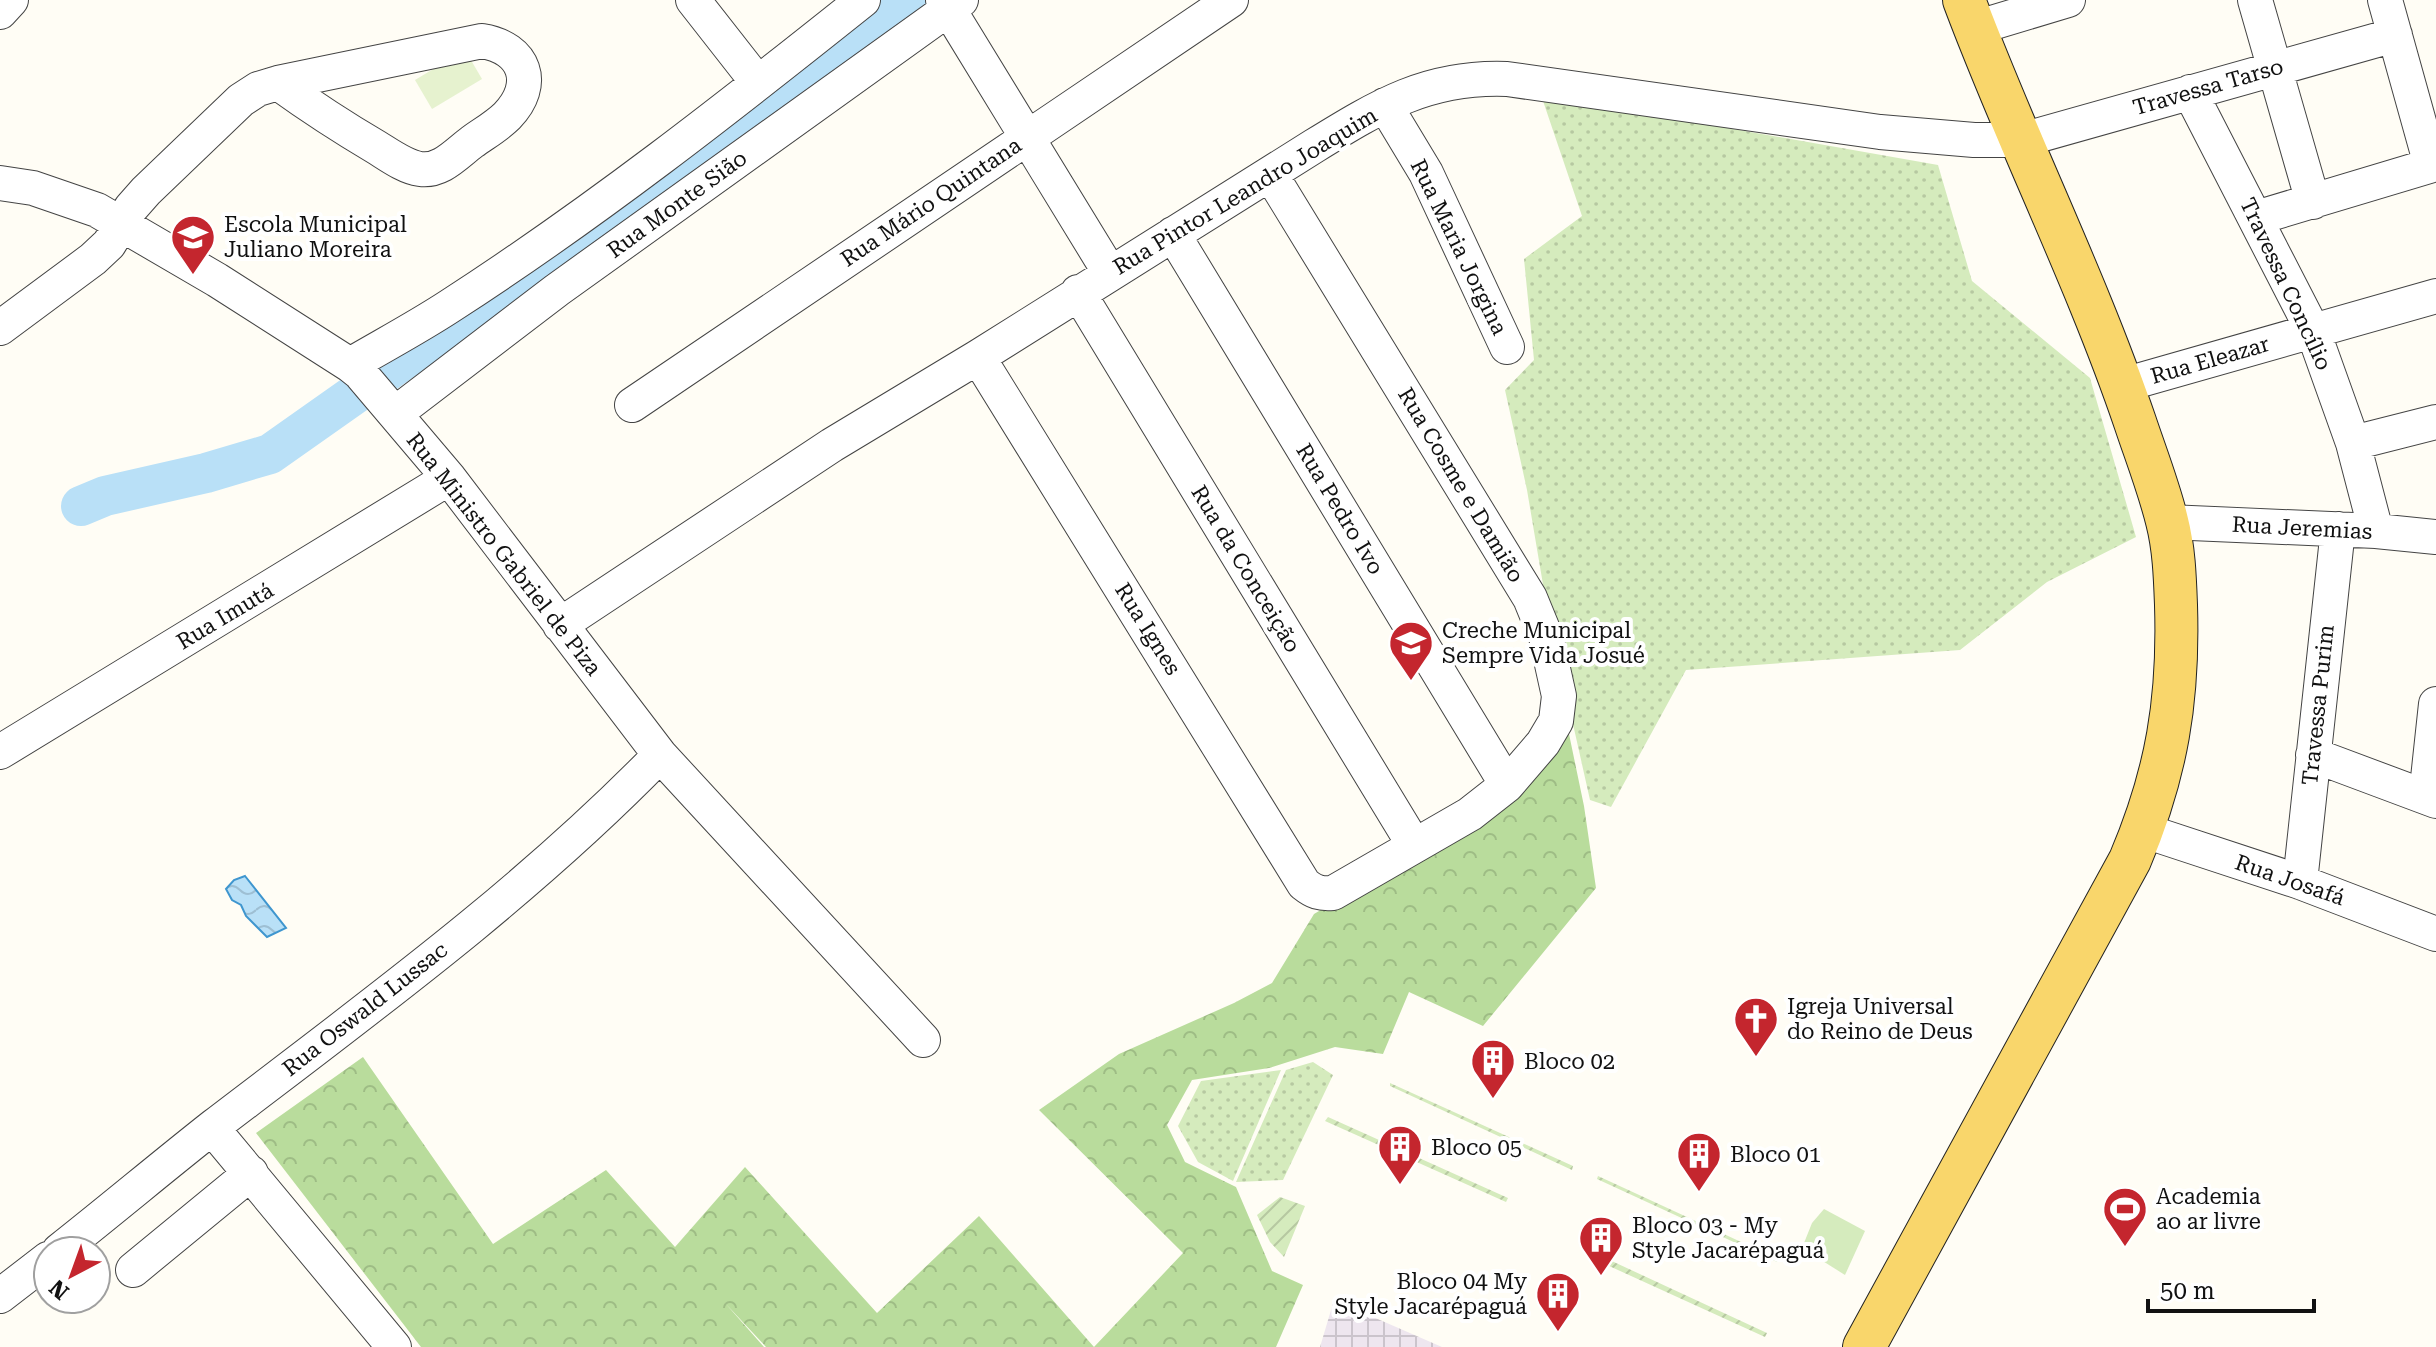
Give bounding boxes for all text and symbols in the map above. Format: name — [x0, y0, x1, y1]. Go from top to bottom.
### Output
street label: Travessa Tarso — [2130, 54, 2286, 120]
street label: Rua Pintor Leandro Joaquim — [1109, 102, 1381, 280]
street label: Rua Mário Quintana — [836, 132, 1026, 272]
street label: Rua Monte Sião — [602, 145, 752, 263]
street label: Rua Maria Jorgina — [1406, 155, 1512, 339]
street label: Travessa Concílio — [2235, 194, 2337, 374]
place label: Escola Municipal Juliano Moreira — [224, 212, 407, 262]
school or university icon: Escola Municipal Juliano Moreira — [169, 213, 217, 276]
street label: Rua Eleazar — [2148, 331, 2272, 389]
street label: Rua Cosme e Damião — [1393, 383, 1529, 587]
street label: Rua Ministro Gabriel de Piza — [401, 428, 607, 680]
street label: Rua Pedro Ivo — [1291, 439, 1389, 579]
street label: Rua da Conceição — [1186, 481, 1306, 657]
street label: Rua Jeremias — [2231, 512, 2373, 544]
street label: Rua Imutá — [172, 577, 278, 655]
street label: Rua Ignes — [1110, 578, 1186, 680]
place label: Creche Municipal Sempre Vida Josué — [1442, 618, 1645, 668]
school or university icon: Creche Municipal Sempre Vida Josué — [1387, 619, 1435, 682]
street label: Travessa Purim — [2297, 623, 2339, 787]
street label: Rua Josafá — [2232, 850, 2348, 910]
street label: Rua Oswald Lussac — [278, 937, 452, 1081]
place label: Igreja Universal do Reino de Deus — [1787, 994, 1973, 1044]
church icon: Igreja Universal do Reino de Deus — [1732, 995, 1780, 1058]
building icon: Bloco 02 — [1469, 1037, 1517, 1100]
place label: Bloco 02 — [1524, 1049, 1615, 1074]
building icon: Bloco 05 — [1376, 1123, 1424, 1186]
building icon: Bloco 01 — [1675, 1130, 1723, 1193]
place label: Bloco 05 — [1431, 1135, 1522, 1160]
place label: Bloco 01 — [1730, 1142, 1821, 1167]
place label: Academia ao ar livre — [2156, 1184, 2261, 1234]
sports icon: Academia ao ar livre — [2101, 1185, 2149, 1248]
place label: Bloco 03 - My Style Jacarépaguá — [1632, 1213, 1824, 1263]
building icon: Bloco 03 - My Style Jacarépaguá — [1577, 1214, 1625, 1277]
north arrow — [32, 1235, 112, 1315]
scale bar — [2148, 1263, 2314, 1313]
place label: Bloco 04 My Style Jacarépaguá — [1335, 1269, 1527, 1319]
building icon: Bloco 04 My Style Jacarépaguá — [1534, 1270, 1582, 1333]
text: N — [45, 1275, 74, 1305]
text: 50 m — [2160, 1277, 2215, 1305]

